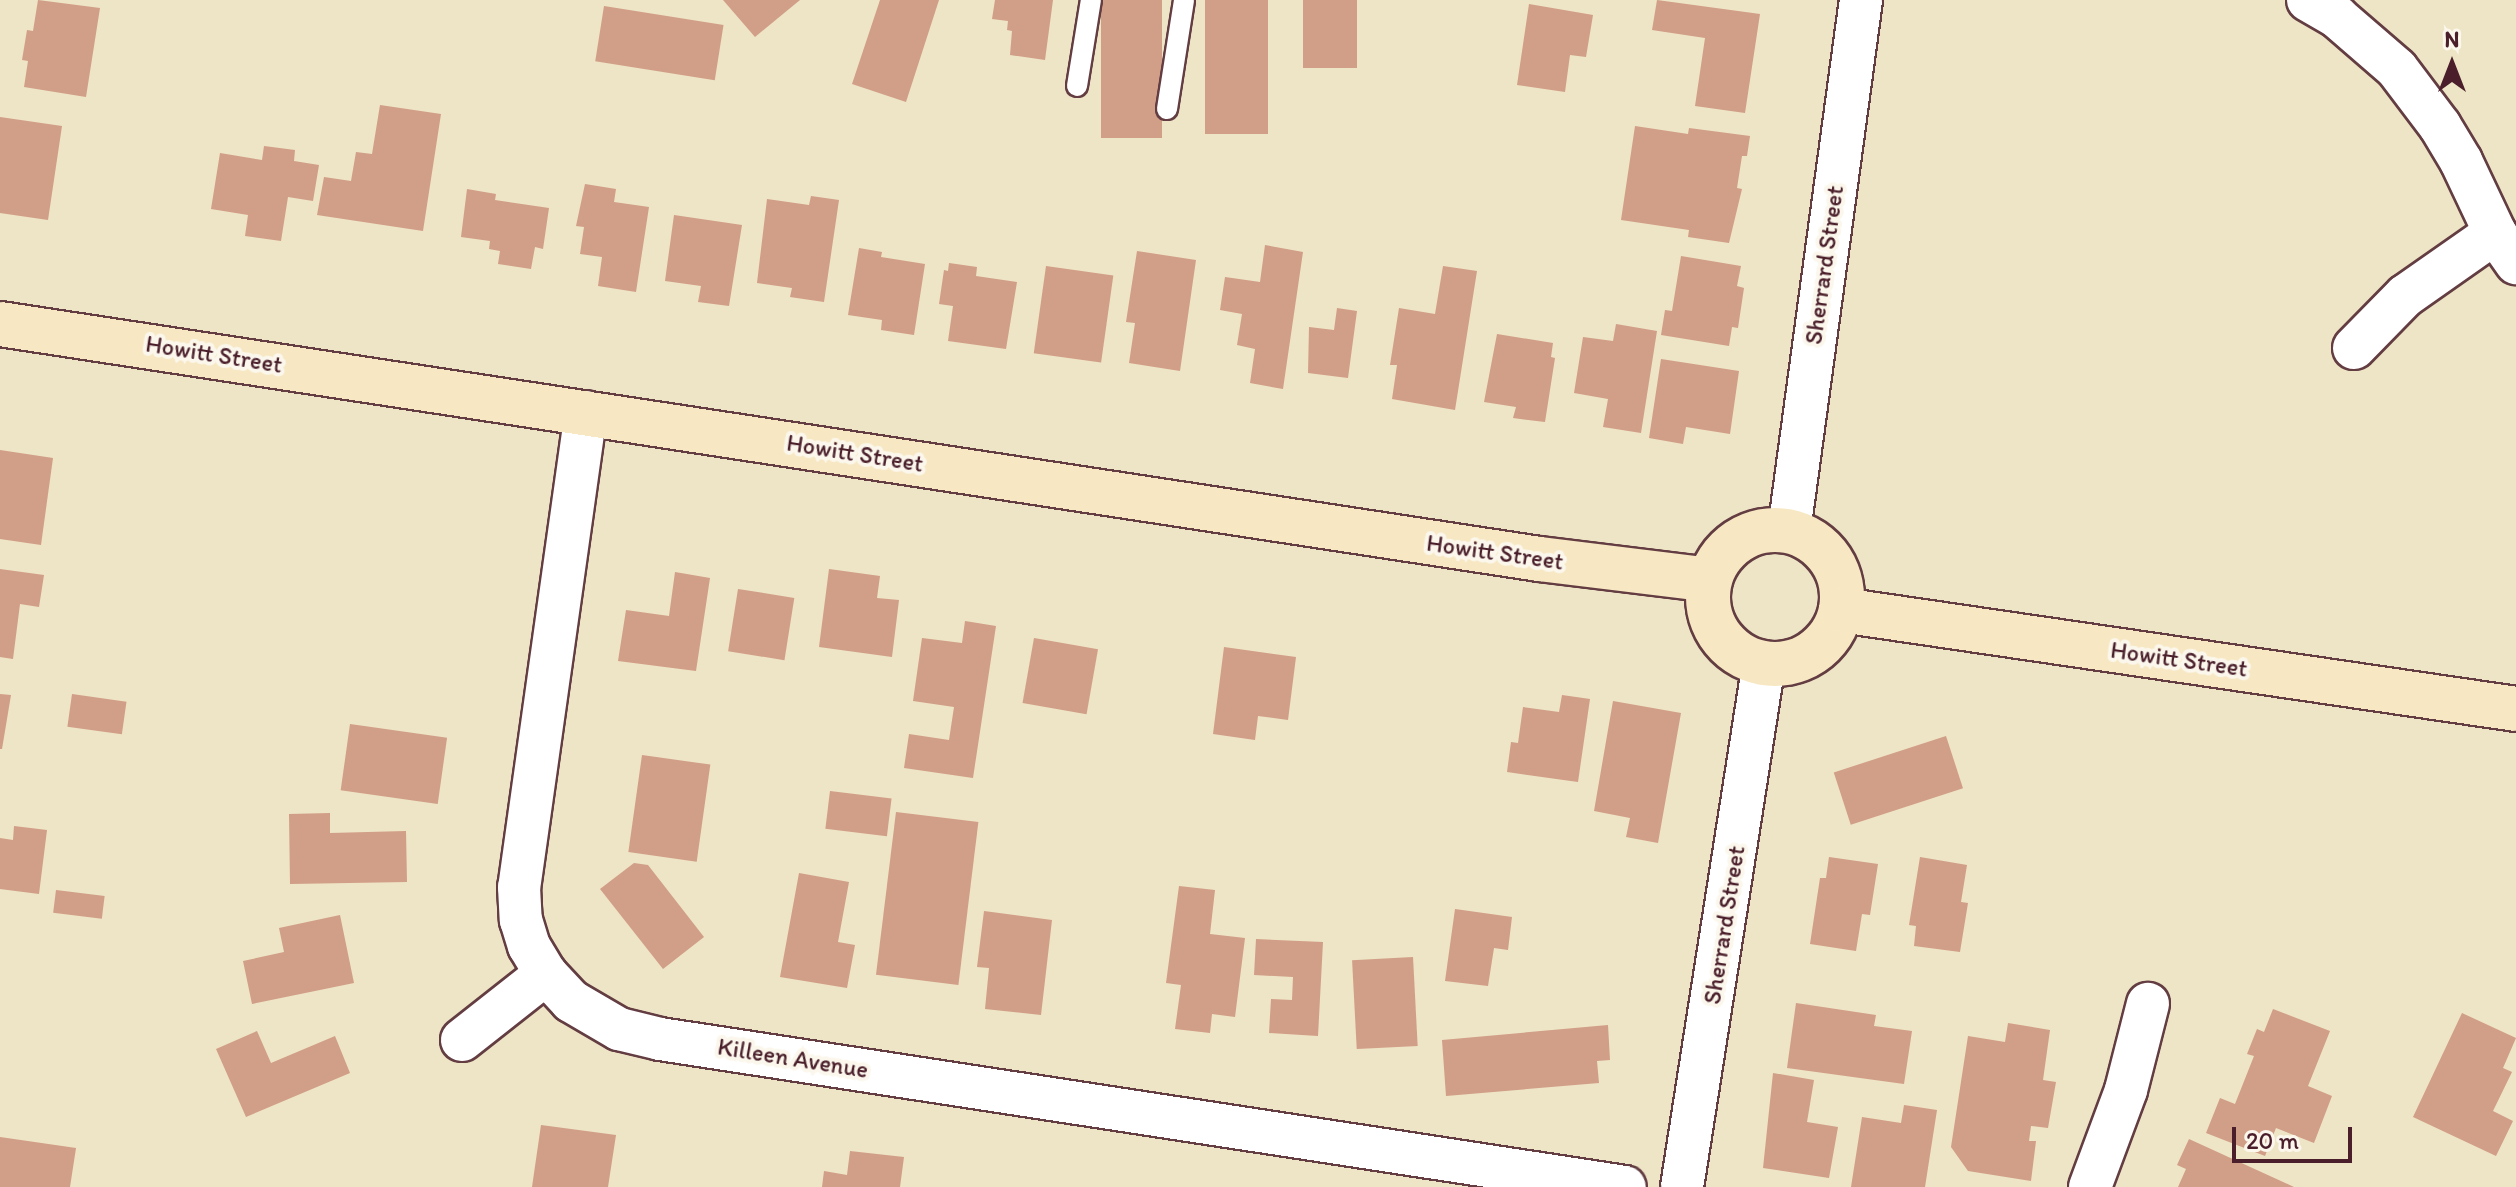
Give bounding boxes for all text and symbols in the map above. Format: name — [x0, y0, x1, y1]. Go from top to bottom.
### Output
north arrow — [2412, 24, 2492, 104]
text: N — [2445, 26, 2459, 53]
street label: Sherrard Street — [1799, 184, 1849, 346]
street label: Howitt Street — [144, 329, 284, 379]
street label: Howitt Street — [785, 428, 925, 478]
street label: Howitt Street — [1425, 528, 1565, 576]
street label: Howitt Street — [2109, 635, 2249, 683]
street label: Sherrard Street — [1697, 844, 1751, 1006]
street label: Killeen Avenue — [716, 1032, 870, 1084]
scale bar — [2236, 1111, 2356, 1161]
text: 20 m — [2246, 1126, 2299, 1155]

